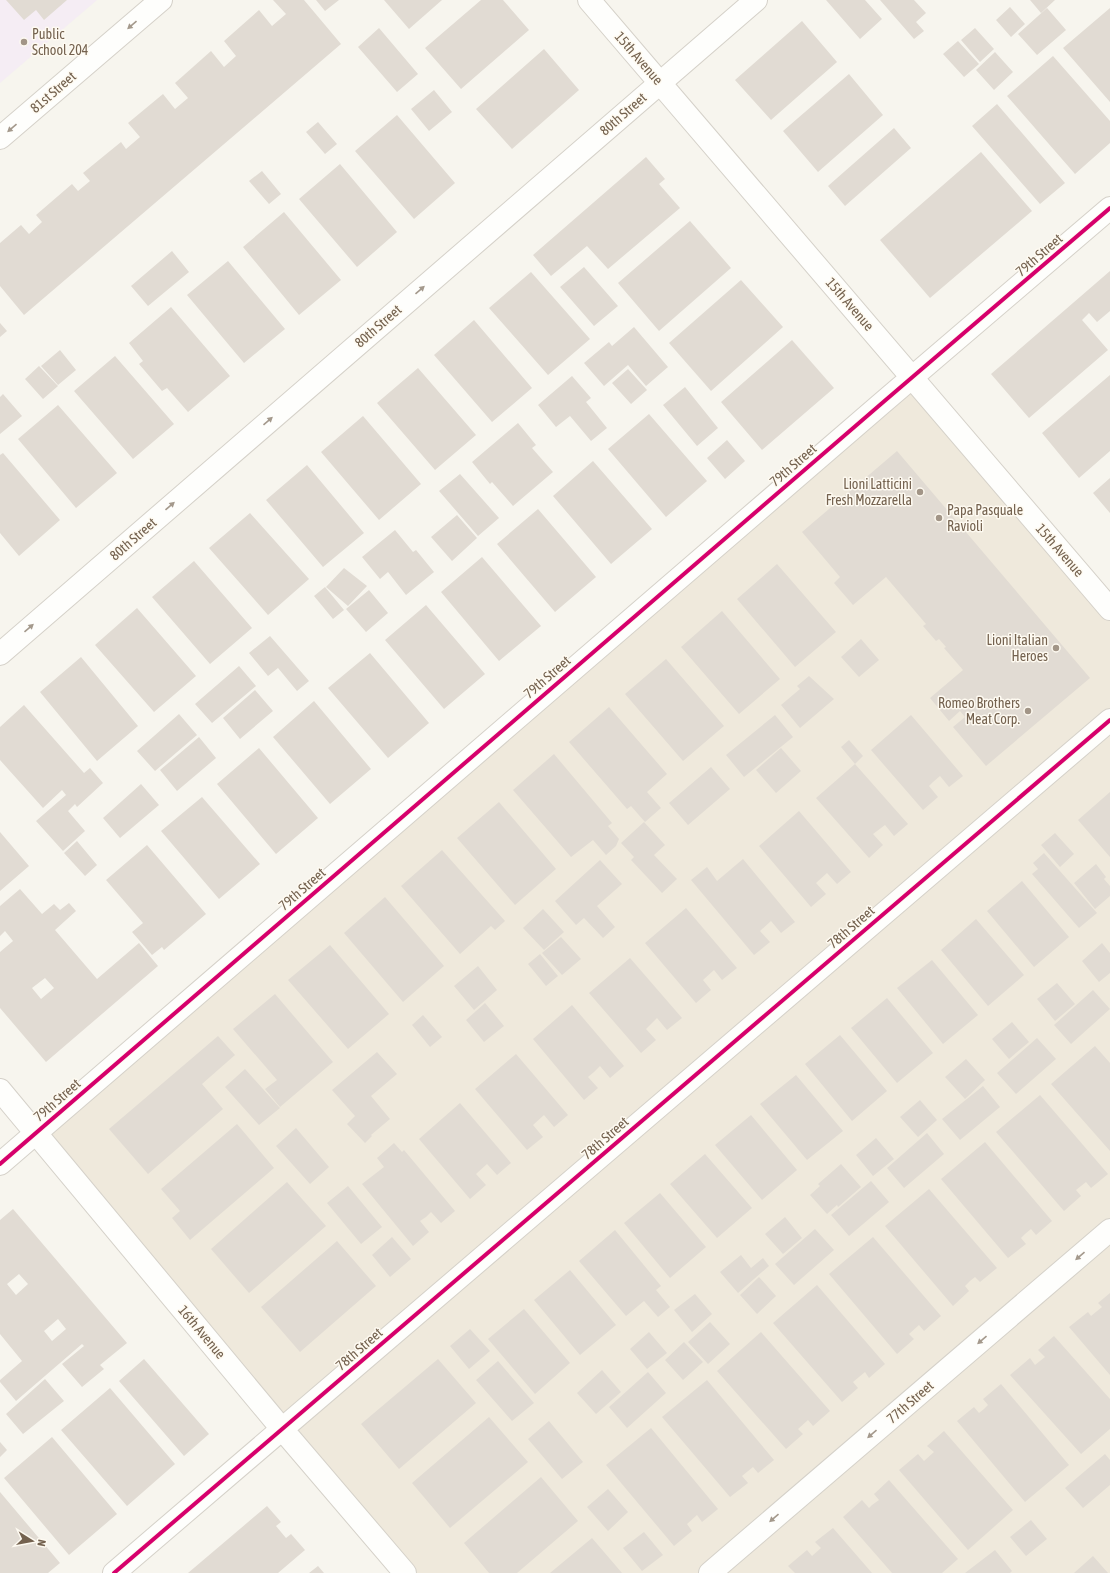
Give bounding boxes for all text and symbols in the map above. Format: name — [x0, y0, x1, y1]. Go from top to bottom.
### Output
one-way arrow — [126, 21, 137, 30]
place label: Public School 204 — [32, 26, 89, 58]
street label: 15th Avenue — [612, 28, 666, 88]
marker: Public School 204 — [19, 37, 29, 47]
street label: 81st Street — [27, 68, 79, 116]
street label: 80th Street — [596, 89, 650, 139]
one-way arrow — [6, 124, 17, 133]
street label: 79th Street — [1012, 230, 1066, 280]
street label: 15th Avenue — [823, 274, 877, 334]
one-way arrow — [414, 286, 425, 295]
street label: 80th Street — [351, 301, 405, 351]
one-way arrow — [263, 417, 274, 426]
street label: 79th Street — [766, 440, 820, 490]
place label: Lioni Latticini Fresh Mozzarella — [826, 476, 912, 508]
marker: Lioni Latticini Fresh Mozzarella — [915, 487, 925, 497]
one-way arrow — [165, 502, 175, 511]
place label: Papa Pasquale Ravioli — [947, 502, 1023, 534]
marker: Papa Pasquale Ravioli — [934, 513, 944, 523]
street label: 80th Street — [106, 514, 160, 564]
street label: 15th Avenue — [1033, 520, 1087, 580]
one-way arrow — [25, 624, 34, 633]
place label: Lioni Italian Heroes — [987, 632, 1048, 664]
marker: Lioni Italian Heroes — [1051, 643, 1061, 653]
street label: 79th Street — [520, 652, 574, 702]
place label: Romeo Brothers Meat Corp. — [938, 695, 1020, 727]
marker: Romeo Brothers Meat Corp. — [1023, 706, 1033, 716]
street label: 79th Street — [275, 864, 329, 914]
street label: 78th Street — [824, 902, 878, 952]
street label: 79th Street — [30, 1075, 84, 1125]
street label: 78th Street — [578, 1113, 632, 1163]
one-way arrow — [1075, 1251, 1086, 1260]
street label: 16th Avenue — [175, 1302, 229, 1362]
street label: 78th Street — [332, 1324, 386, 1374]
one-way arrow — [976, 1336, 987, 1345]
street label: 77th Street — [883, 1377, 937, 1427]
one-way arrow — [867, 1429, 878, 1438]
one-way arrow — [768, 1514, 779, 1523]
north arrow — [12, 1521, 52, 1561]
text: N — [35, 1539, 48, 1547]

